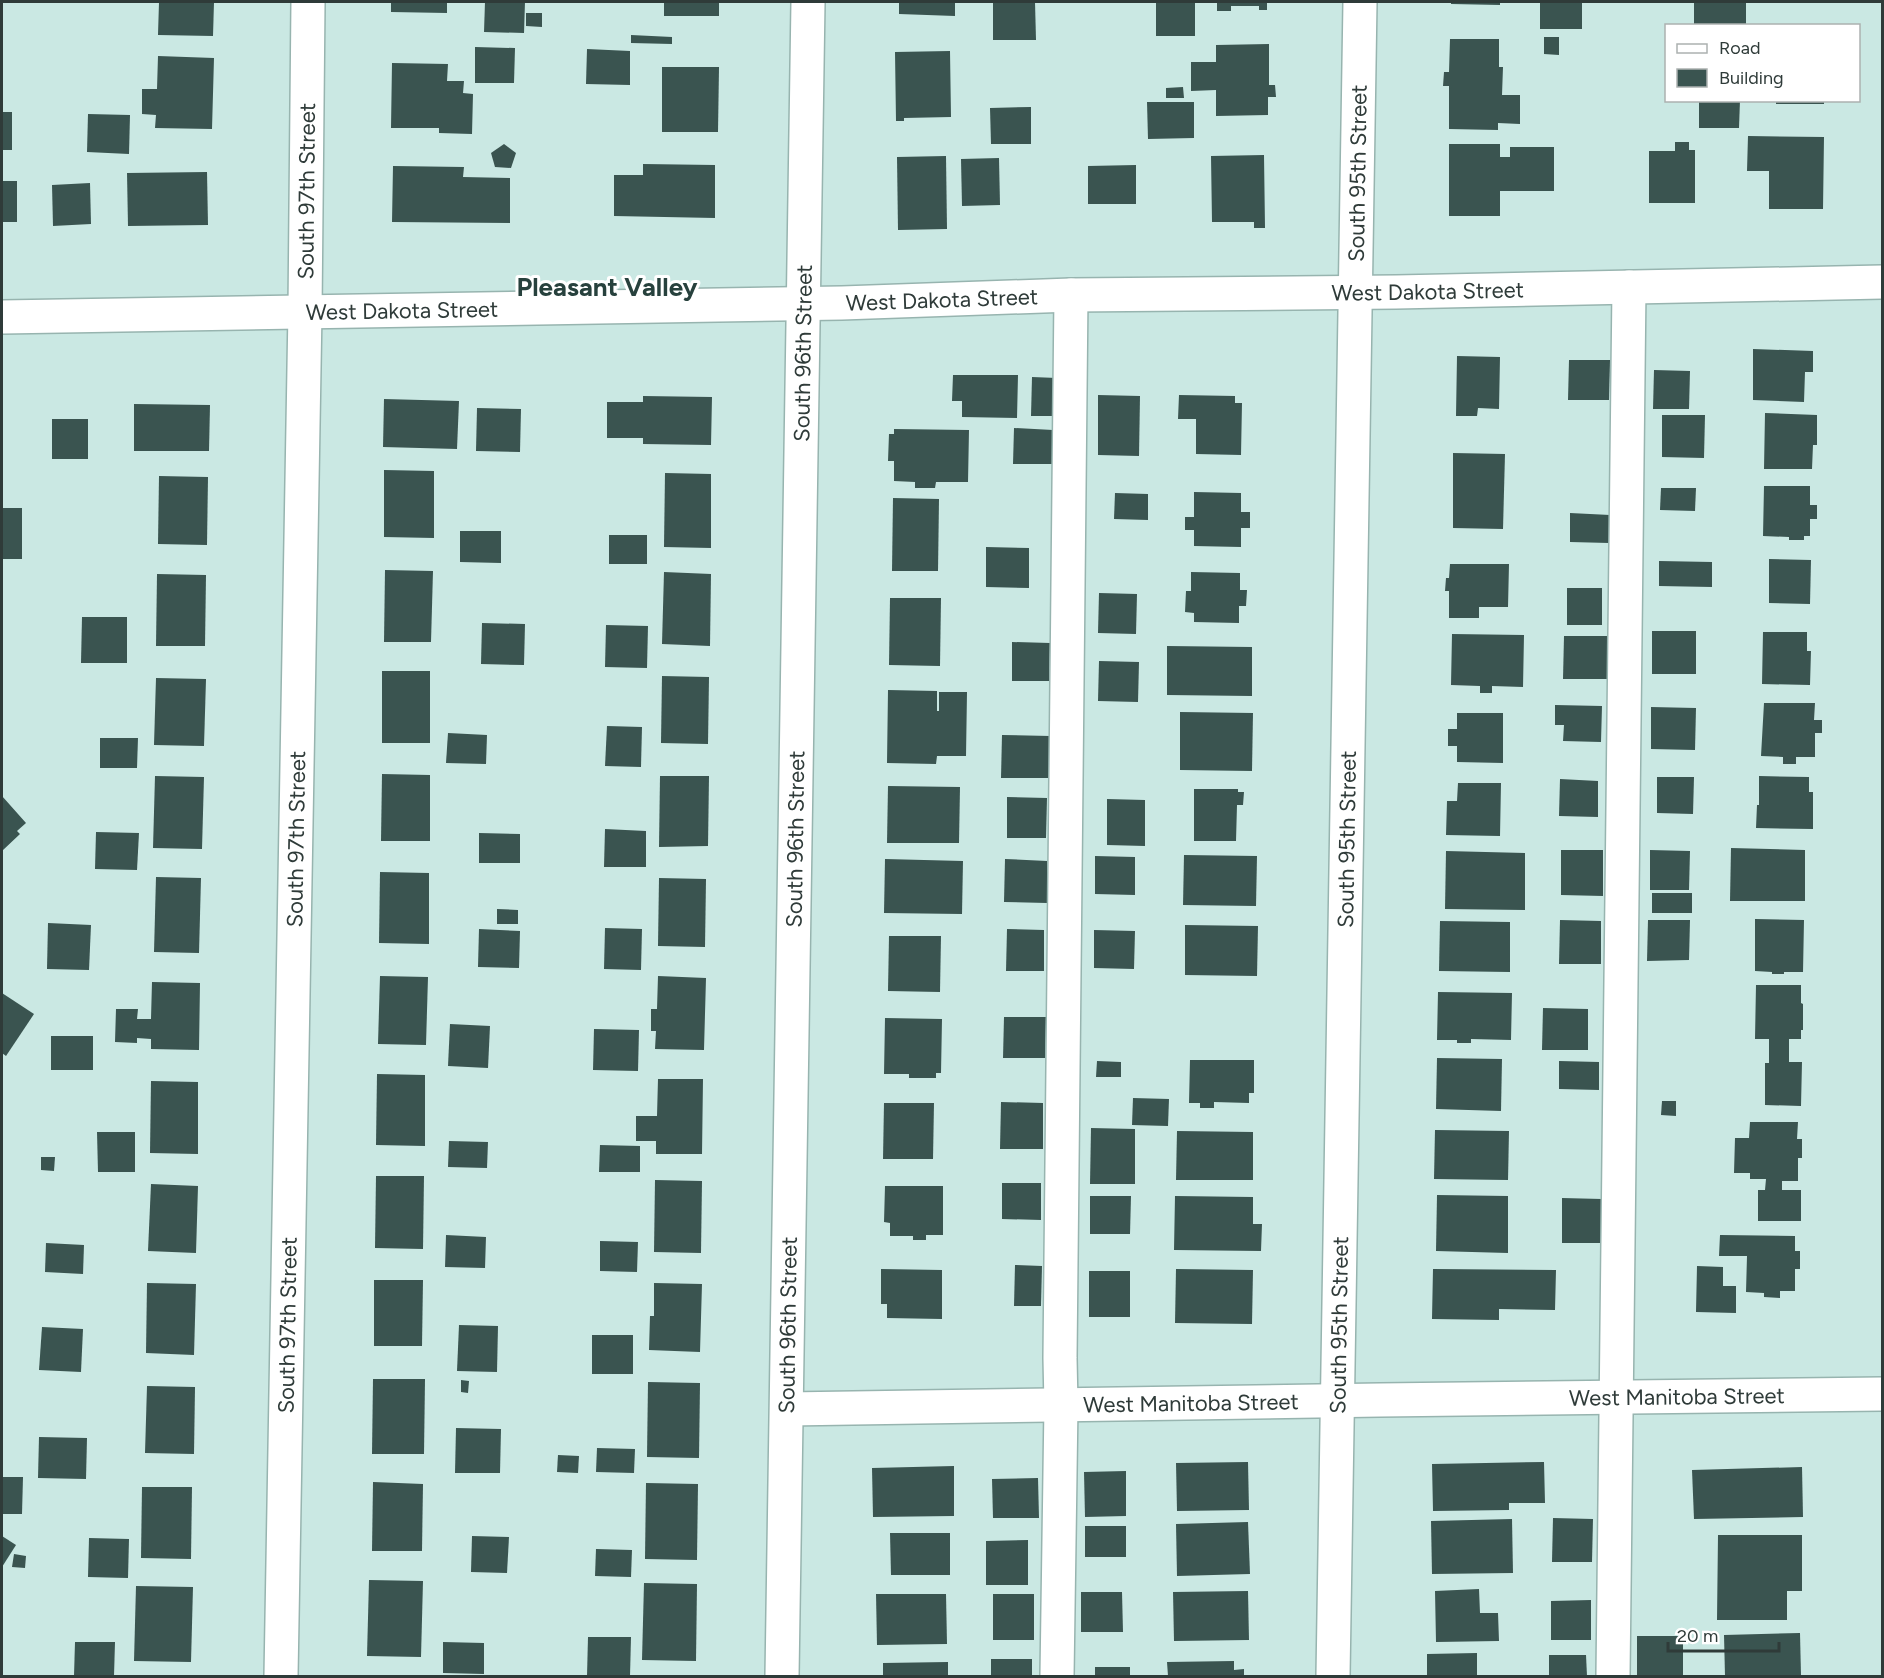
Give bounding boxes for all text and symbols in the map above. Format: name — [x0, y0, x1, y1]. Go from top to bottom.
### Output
legend — [1665, 24, 1860, 102]
text: Road — [1719, 37, 1760, 59]
text: Building — [1719, 67, 1784, 89]
street label: South 95th Street — [1343, 84, 1373, 262]
street label: South 97th Street — [292, 103, 321, 280]
street label: South 96th Street — [788, 264, 818, 442]
district label: Pleasant Valley — [517, 271, 697, 303]
street label: West Dakota Street — [1331, 276, 1524, 307]
street label: West Dakota Street — [845, 283, 1038, 317]
street label: West Dakota Street — [306, 296, 498, 326]
street label: South 96th Street — [781, 750, 810, 928]
street label: South 95th Street — [1332, 750, 1362, 928]
street label: South 97th Street — [281, 751, 311, 928]
street label: South 96th Street — [773, 1236, 803, 1414]
street label: South 95th Street — [1324, 1236, 1354, 1414]
street label: South 97th Street — [273, 1237, 303, 1414]
street label: West Manitoba Street — [1569, 1382, 1785, 1412]
street label: West Manitoba Street — [1083, 1388, 1299, 1419]
scale bar — [1668, 1615, 1779, 1653]
text: 20 m — [1677, 1625, 1718, 1647]

